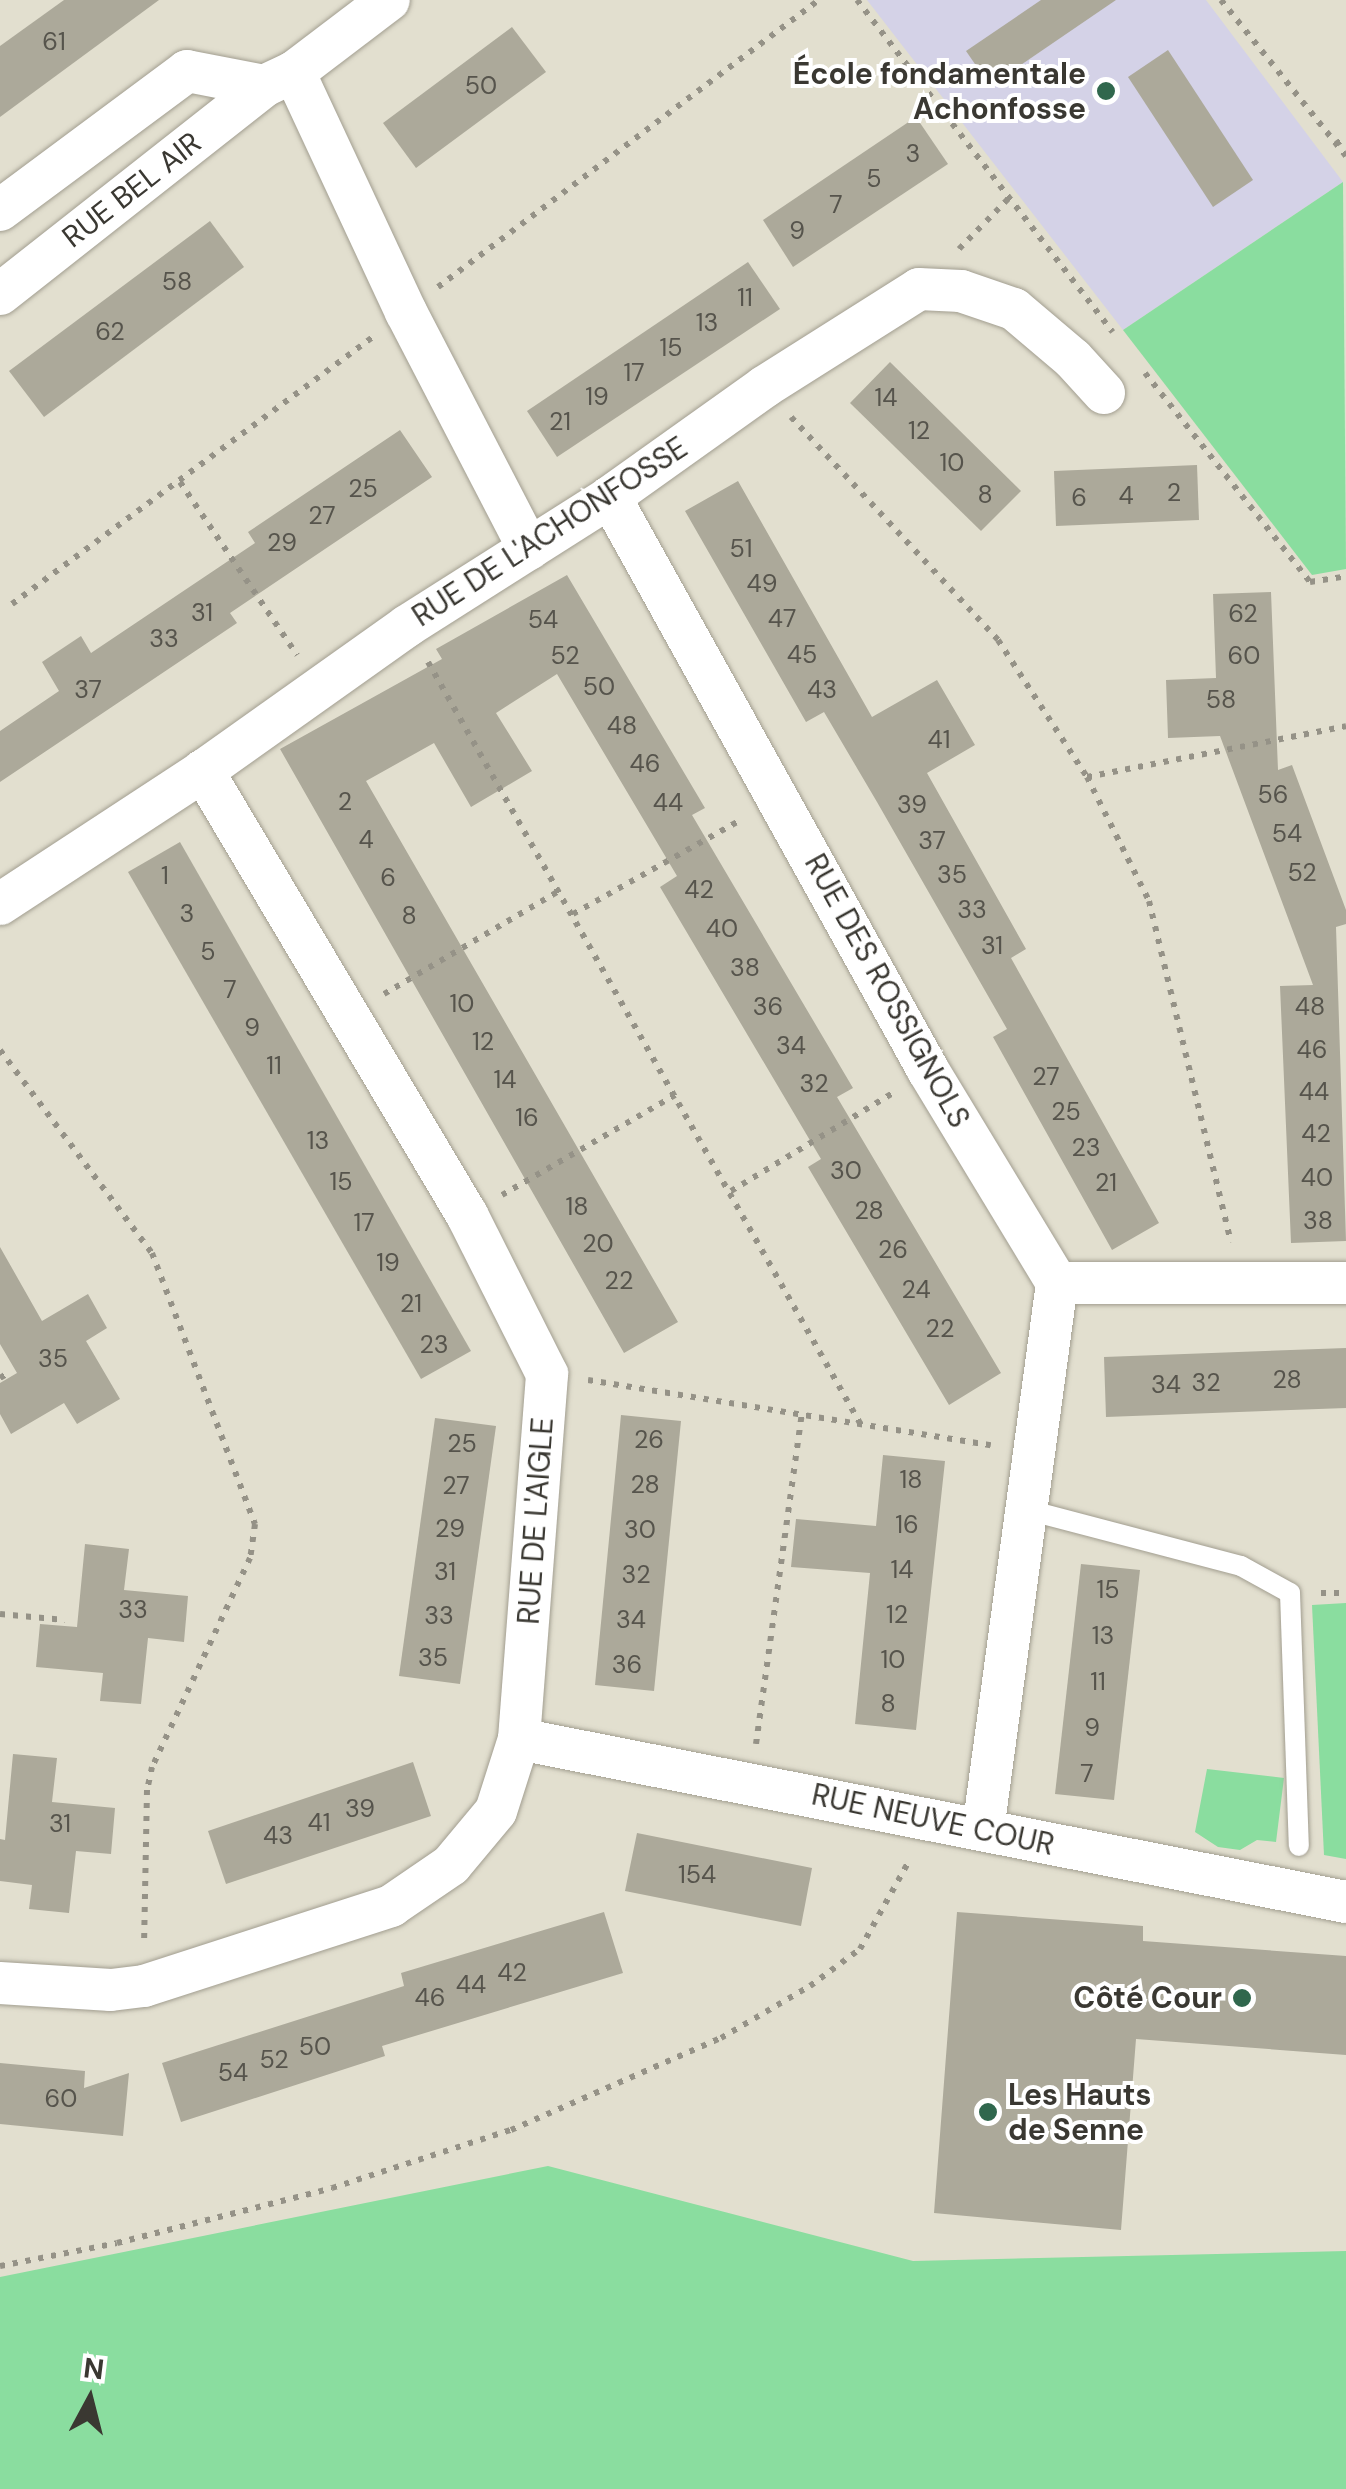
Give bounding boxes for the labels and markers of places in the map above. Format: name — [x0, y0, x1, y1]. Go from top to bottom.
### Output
place label: École fondamentale Achonfosse — [793, 56, 1086, 126]
marker: École fondamentale Achonfosse — [1095, 80, 1117, 102]
place label: Côté Cour — [1073, 1980, 1222, 2016]
marker: Côté Cour — [1231, 1987, 1253, 2009]
place label: Les Hauts de Senne — [1008, 2077, 1152, 2148]
marker: Les Hauts de Senne — [977, 2101, 999, 2123]

